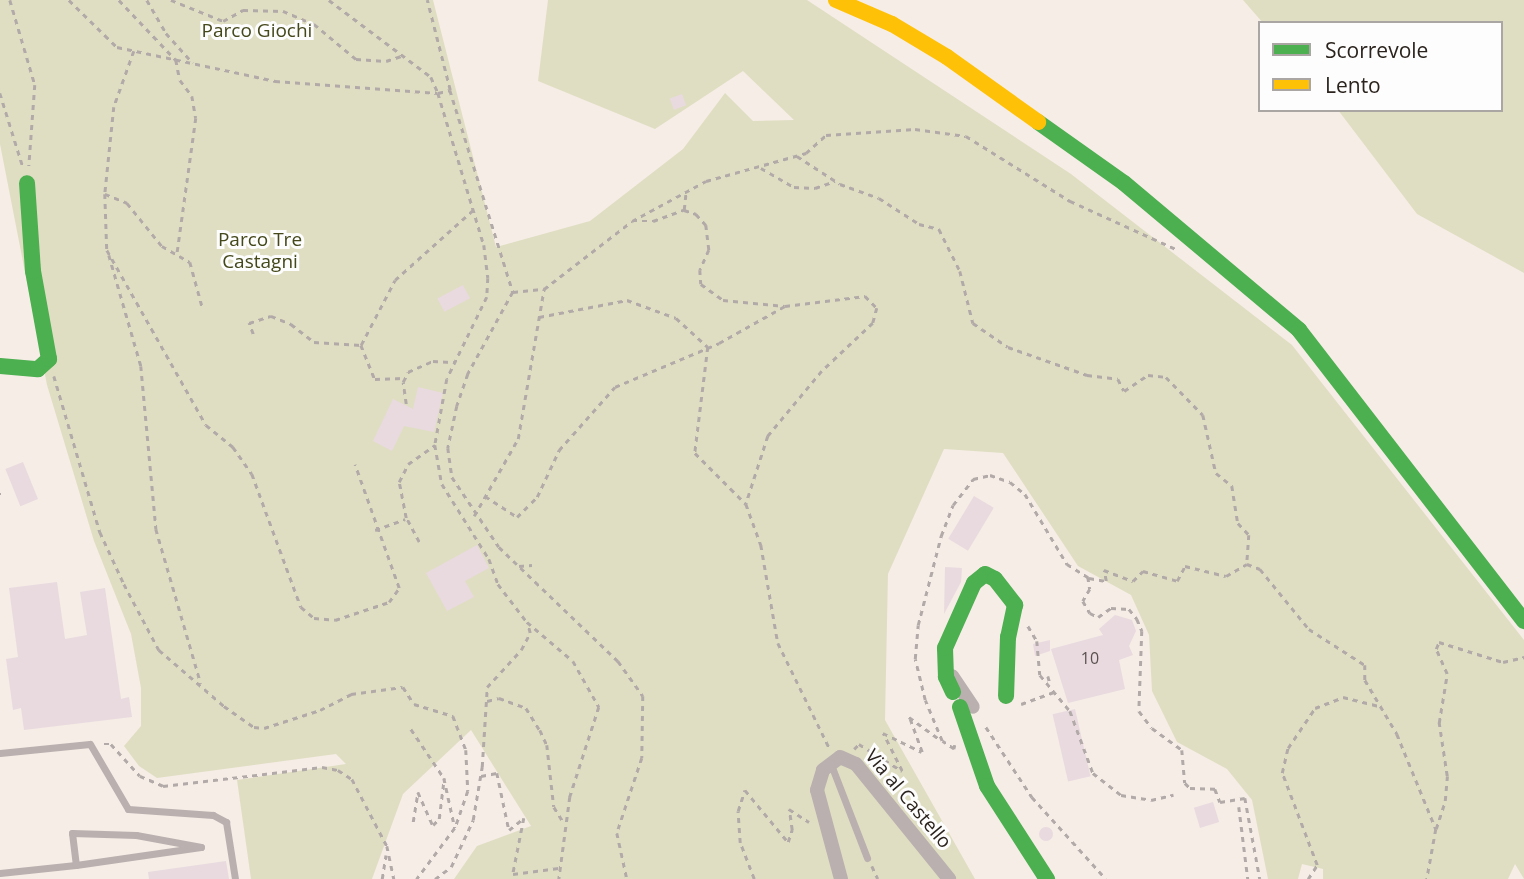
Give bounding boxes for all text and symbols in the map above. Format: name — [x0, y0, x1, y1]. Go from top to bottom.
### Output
park label: Parco Giochi — [202, 20, 312, 42]
legend — [1258, 21, 1503, 112]
text: Scorrevole — [1325, 36, 1428, 64]
text: Lento — [1325, 71, 1381, 99]
park label: Parco Tre Castagni — [218, 229, 302, 273]
house number: 10 — [1081, 648, 1099, 668]
street label: Via al Castello — [860, 745, 956, 853]

